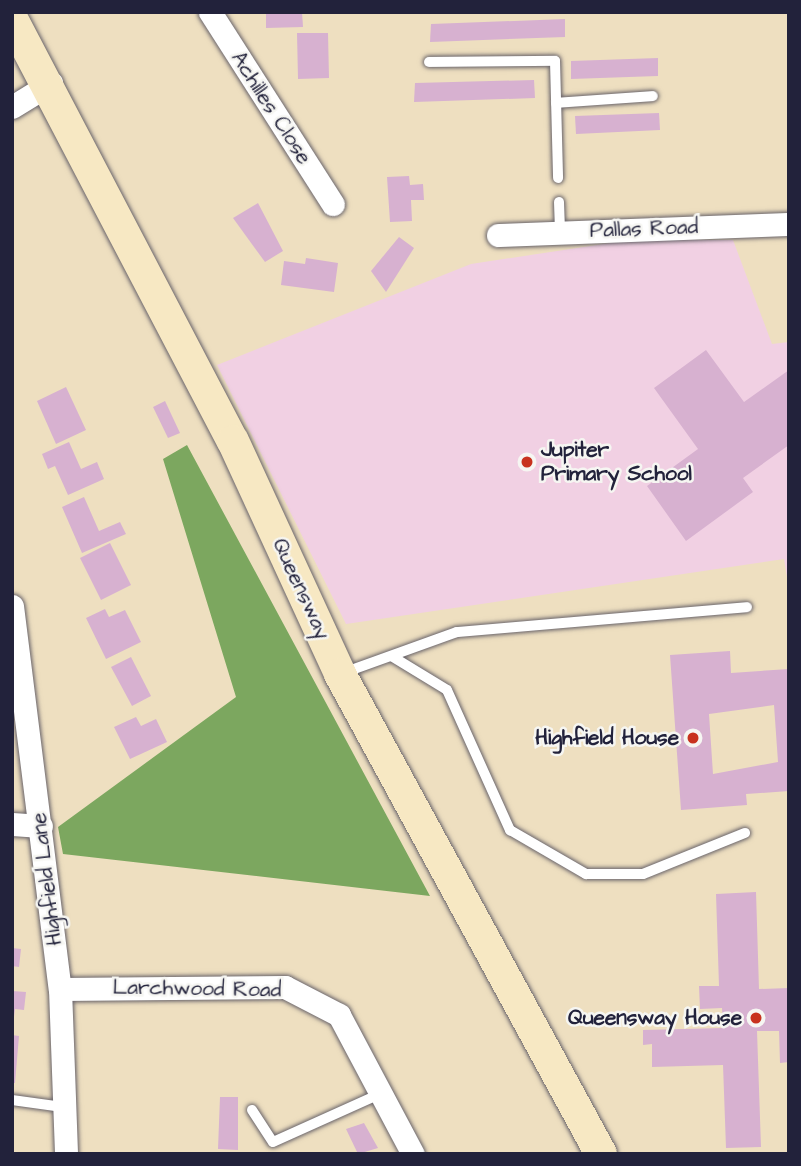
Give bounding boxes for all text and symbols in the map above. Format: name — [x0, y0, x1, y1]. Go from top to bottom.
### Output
street label: Achilles Close — [225, 47, 317, 169]
street label: Pallas Road — [589, 215, 699, 243]
place label: Jupiter Primary School — [541, 437, 692, 487]
marker: Jupiter Primary School — [519, 454, 535, 470]
street label: Queensway — [267, 534, 335, 644]
place label: Highfield House — [535, 725, 679, 751]
marker: Highfield House — [685, 730, 701, 746]
street label: Highfield Lane — [26, 811, 68, 947]
street label: Larchwood Road — [113, 975, 281, 1003]
place label: Queensway House — [568, 1005, 742, 1031]
marker: Queensway House — [748, 1010, 764, 1026]

